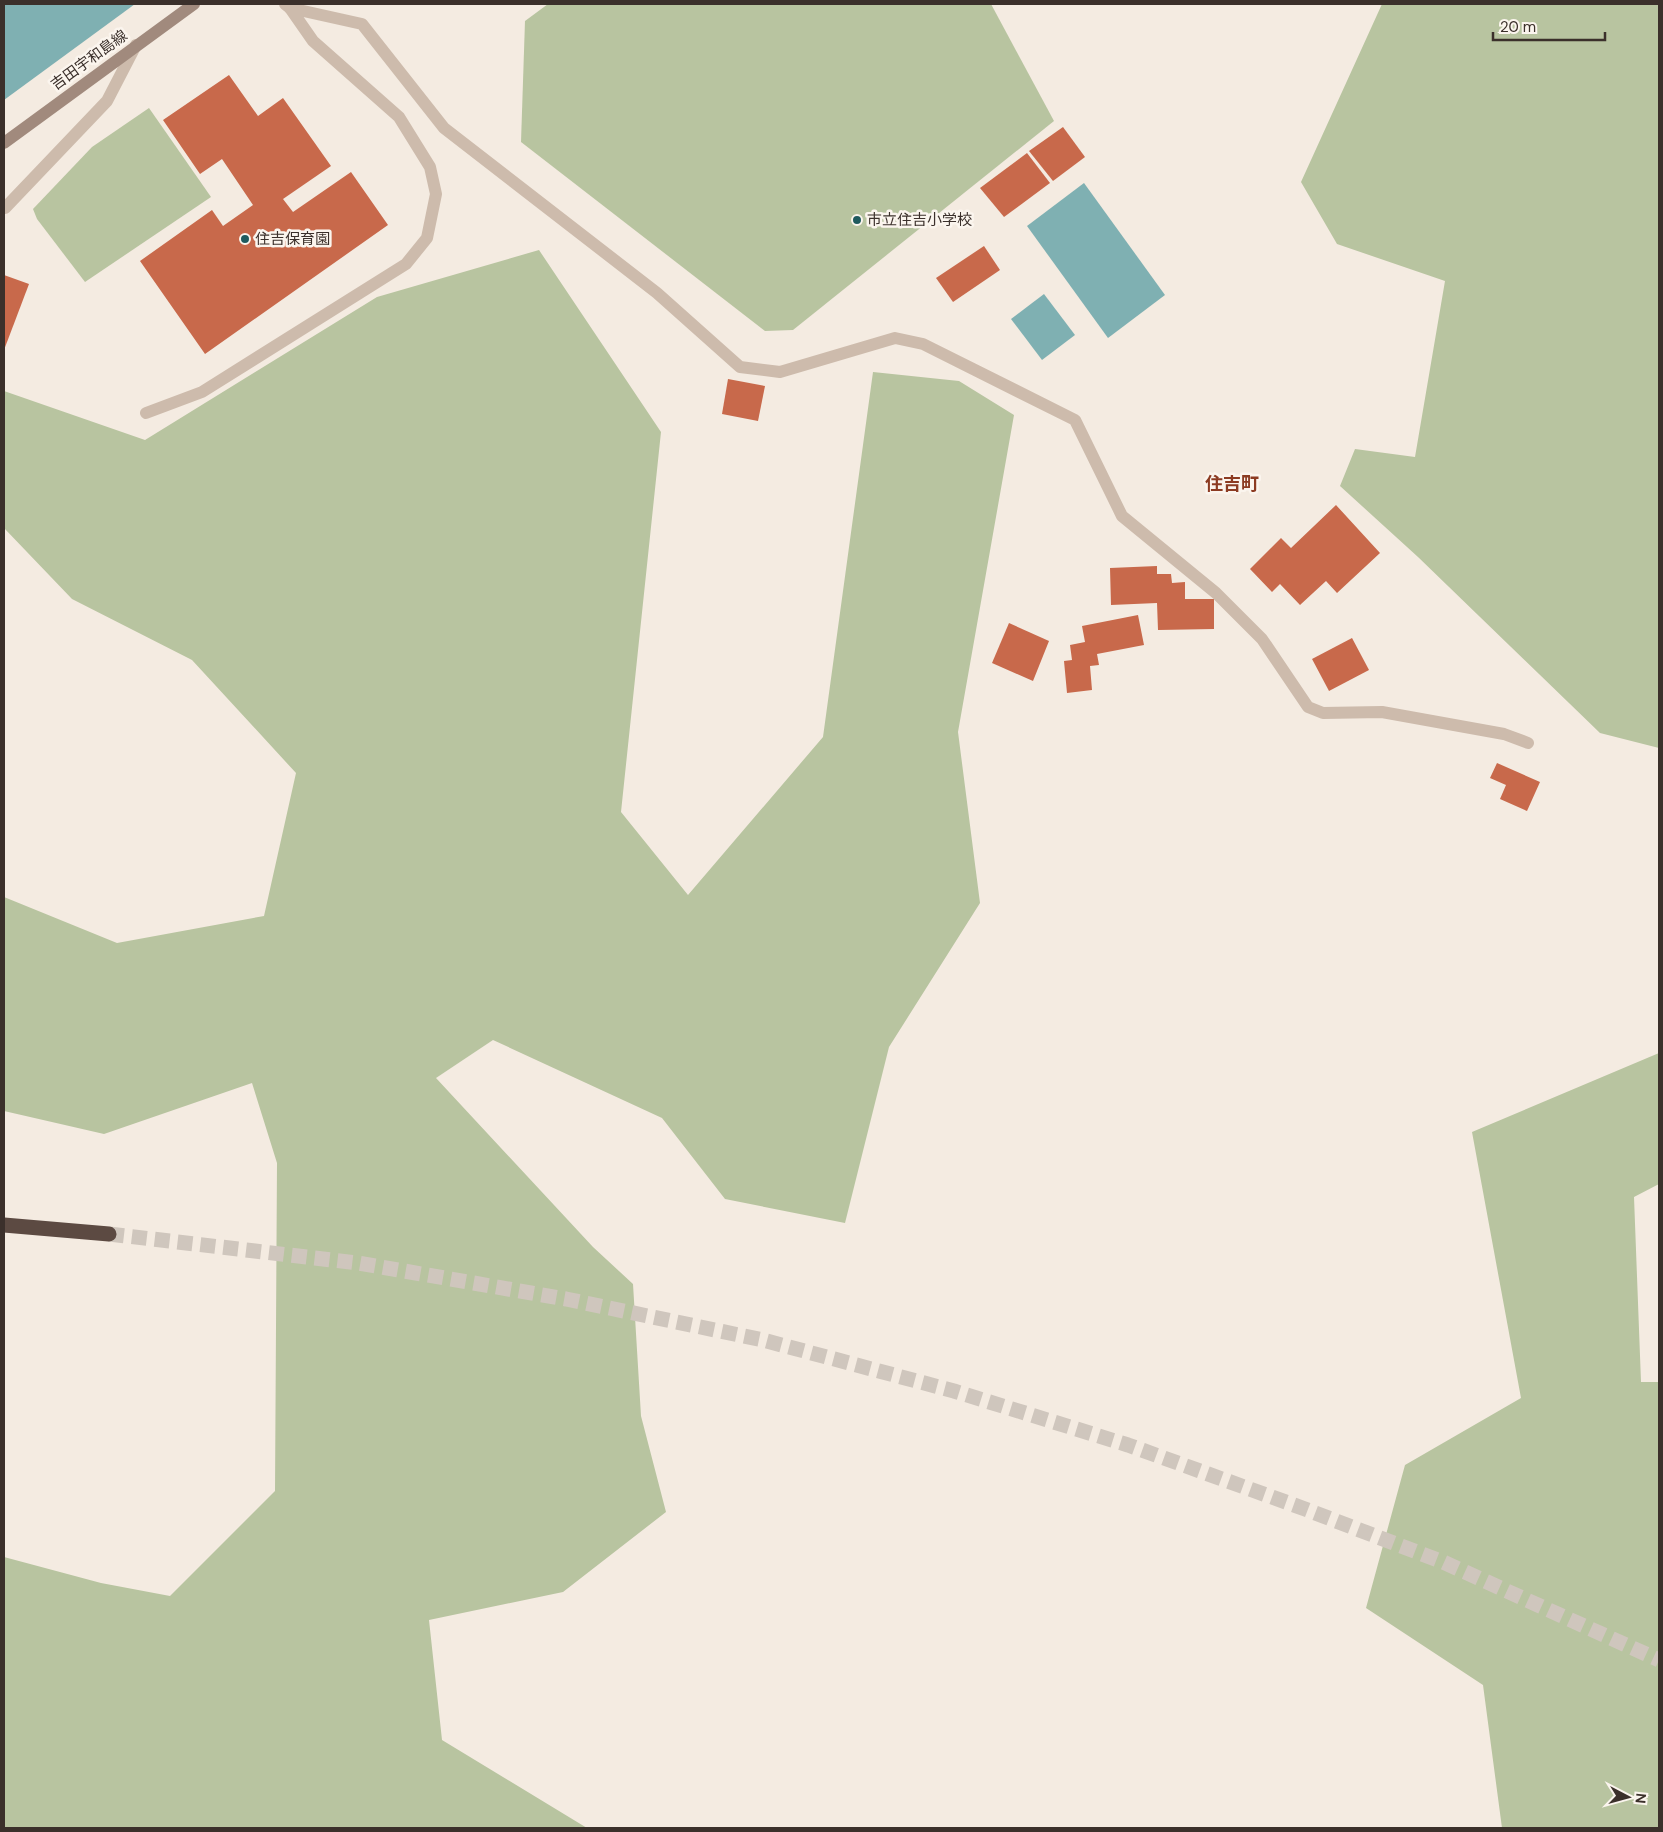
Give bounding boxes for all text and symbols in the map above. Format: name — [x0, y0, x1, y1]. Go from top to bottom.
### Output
scale bar — [1493, 10, 1606, 42]
text: 20 m — [1500, 17, 1536, 37]
street label: 吉田宇和島線 — [47, 25, 131, 95]
place label: 市立住吉小学校 — [867, 210, 972, 230]
marker: 市立住吉小学校 — [851, 214, 863, 226]
place label: 住吉保育園 — [255, 229, 330, 249]
marker: 住吉保育園 — [239, 233, 251, 245]
district label: 住吉町 — [1205, 472, 1259, 496]
north arrow — [1603, 1772, 1653, 1822]
text: N — [1631, 1792, 1650, 1804]

